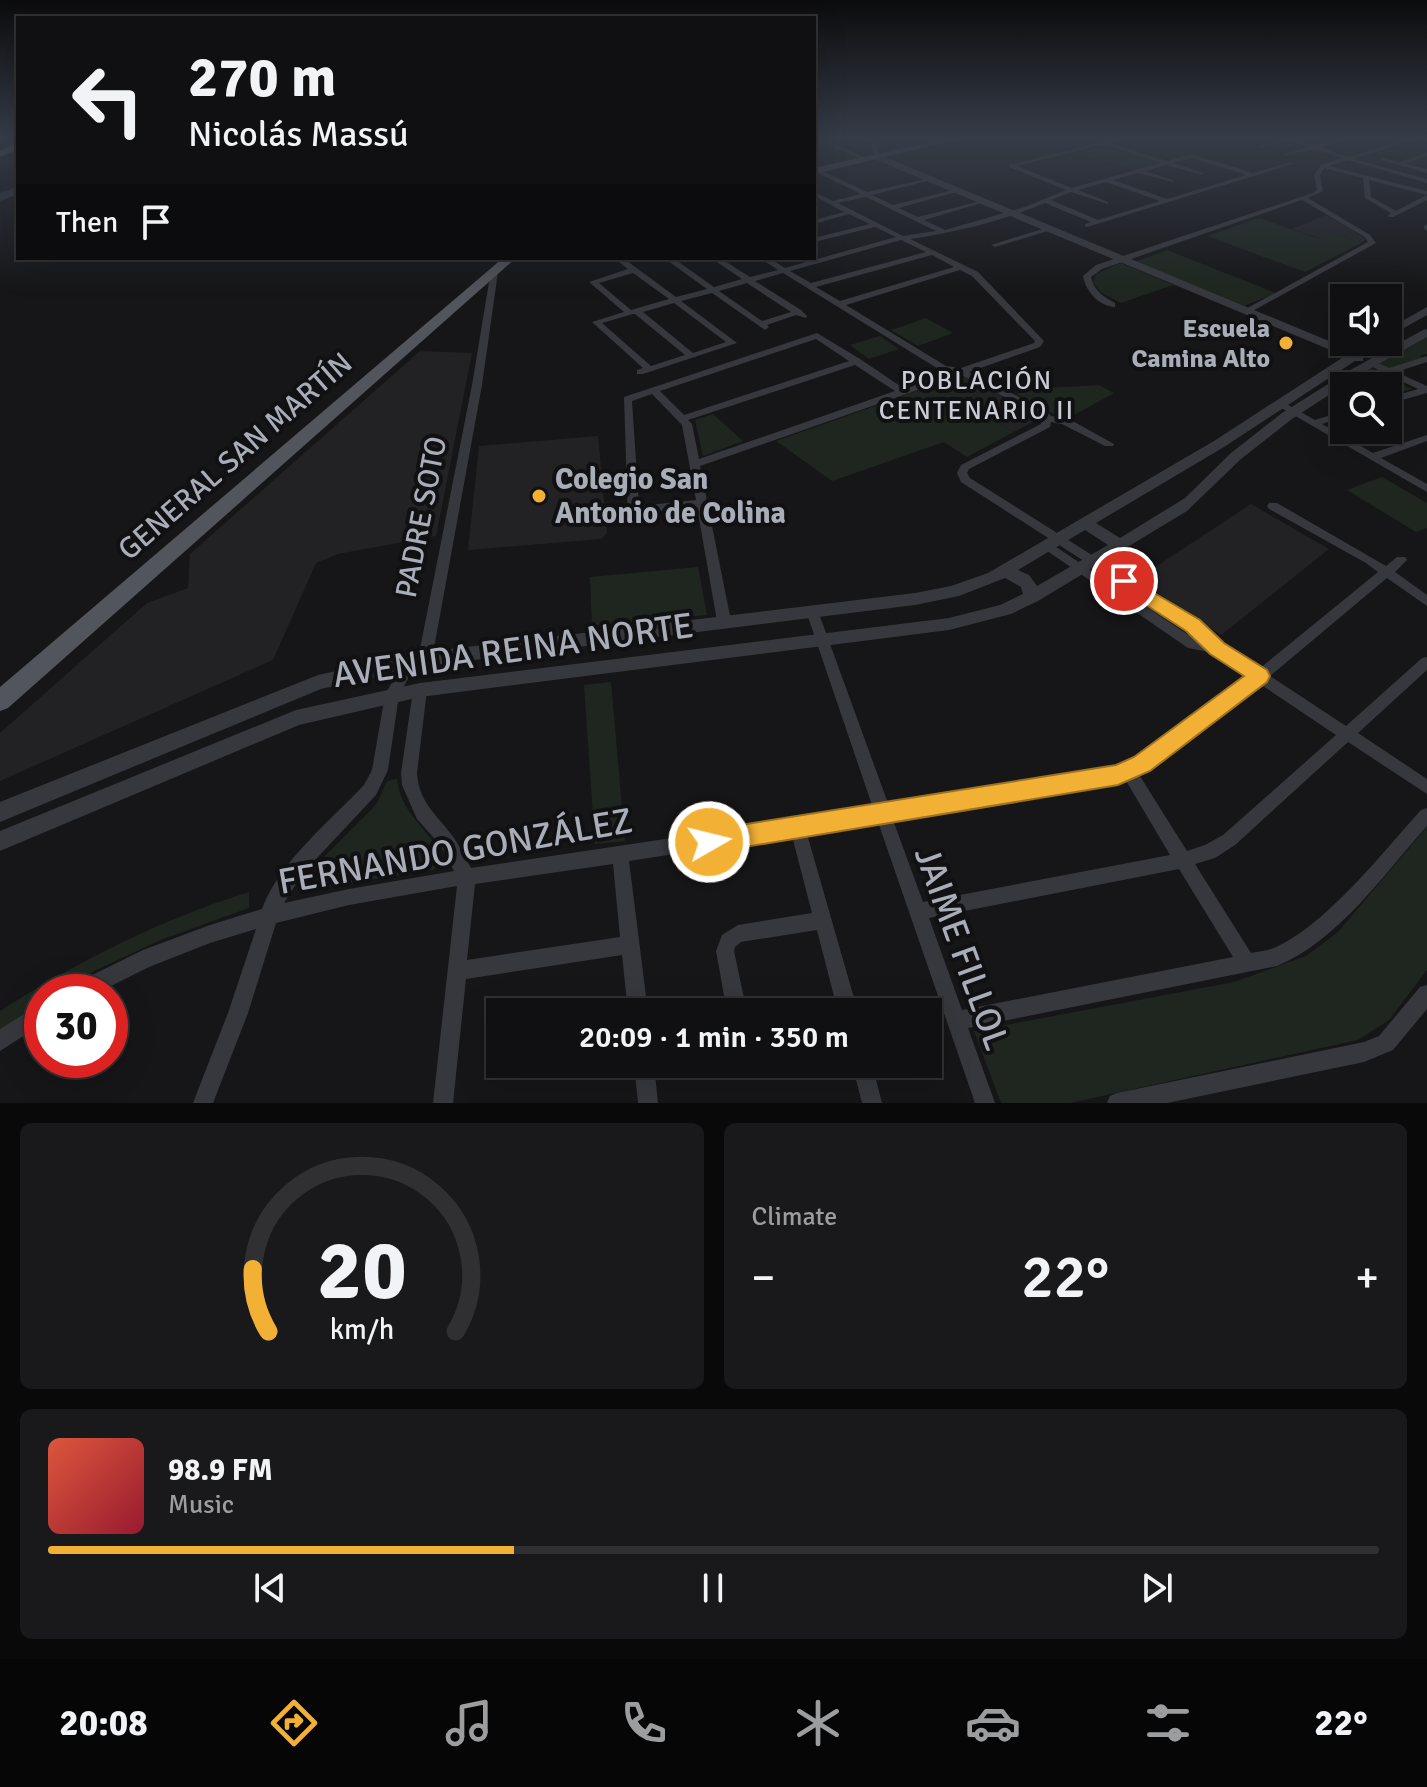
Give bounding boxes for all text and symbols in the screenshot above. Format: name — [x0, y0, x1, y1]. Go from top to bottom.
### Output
text: 270 m — [188, 43, 336, 112]
icon: left — [56, 48, 160, 152]
text: Nicolás Massú — [188, 112, 409, 157]
icon: arrive — [134, 200, 178, 244]
text: Then — [56, 204, 118, 241]
map controls — [1330, 284, 1402, 444]
button: sound — [1330, 284, 1402, 356]
place label: Escuela Camina Alto — [1132, 313, 1270, 375]
marker: Escuela Camina Alto — [1277, 334, 1295, 352]
street label: GENERAL SAN MARTÍN — [111, 345, 360, 568]
district label: POBLACIÓN CENTENARIO II — [879, 365, 1075, 427]
button: search — [1330, 372, 1402, 444]
street label: PADRE SOTO — [388, 433, 455, 601]
place label: Colegio San Antonio de Colina — [555, 461, 786, 532]
marker: Colegio San Antonio de Colina — [530, 487, 548, 505]
pin — [1090, 547, 1158, 615]
icon: arrive — [1102, 559, 1146, 603]
street label: AVENIDA REINA NORTE — [330, 603, 696, 698]
street label: FERNANDO GONZÁLEZ — [274, 798, 636, 905]
position arrow — [667, 800, 751, 884]
street label: JAIME FILLOL — [904, 841, 1019, 1056]
speed limit sign: 30 — [24, 974, 128, 1078]
text: 20:09 · 1 min · 350 m — [579, 1019, 849, 1056]
text: Climate — [752, 1201, 837, 1233]
text: 20 — [317, 1220, 407, 1322]
text: 22° — [1021, 1241, 1109, 1315]
text: − — [752, 1251, 775, 1305]
text: + — [1355, 1251, 1379, 1305]
text: km/h — [329, 1312, 394, 1347]
text: 98.9 FM — [168, 1452, 273, 1489]
text: Music — [168, 1489, 234, 1521]
icon: previous — [248, 1566, 292, 1610]
icon: pause — [691, 1566, 735, 1610]
icon: next — [1135, 1566, 1179, 1610]
icon: directions — [266, 1695, 322, 1751]
icon: music — [441, 1695, 497, 1751]
icon: phone — [616, 1695, 672, 1751]
icon: climate — [790, 1695, 846, 1751]
icon: car — [965, 1695, 1021, 1751]
icon: filters — [1140, 1695, 1196, 1751]
text: 20:08 — [59, 1701, 148, 1746]
text: 22° — [1314, 1701, 1368, 1746]

